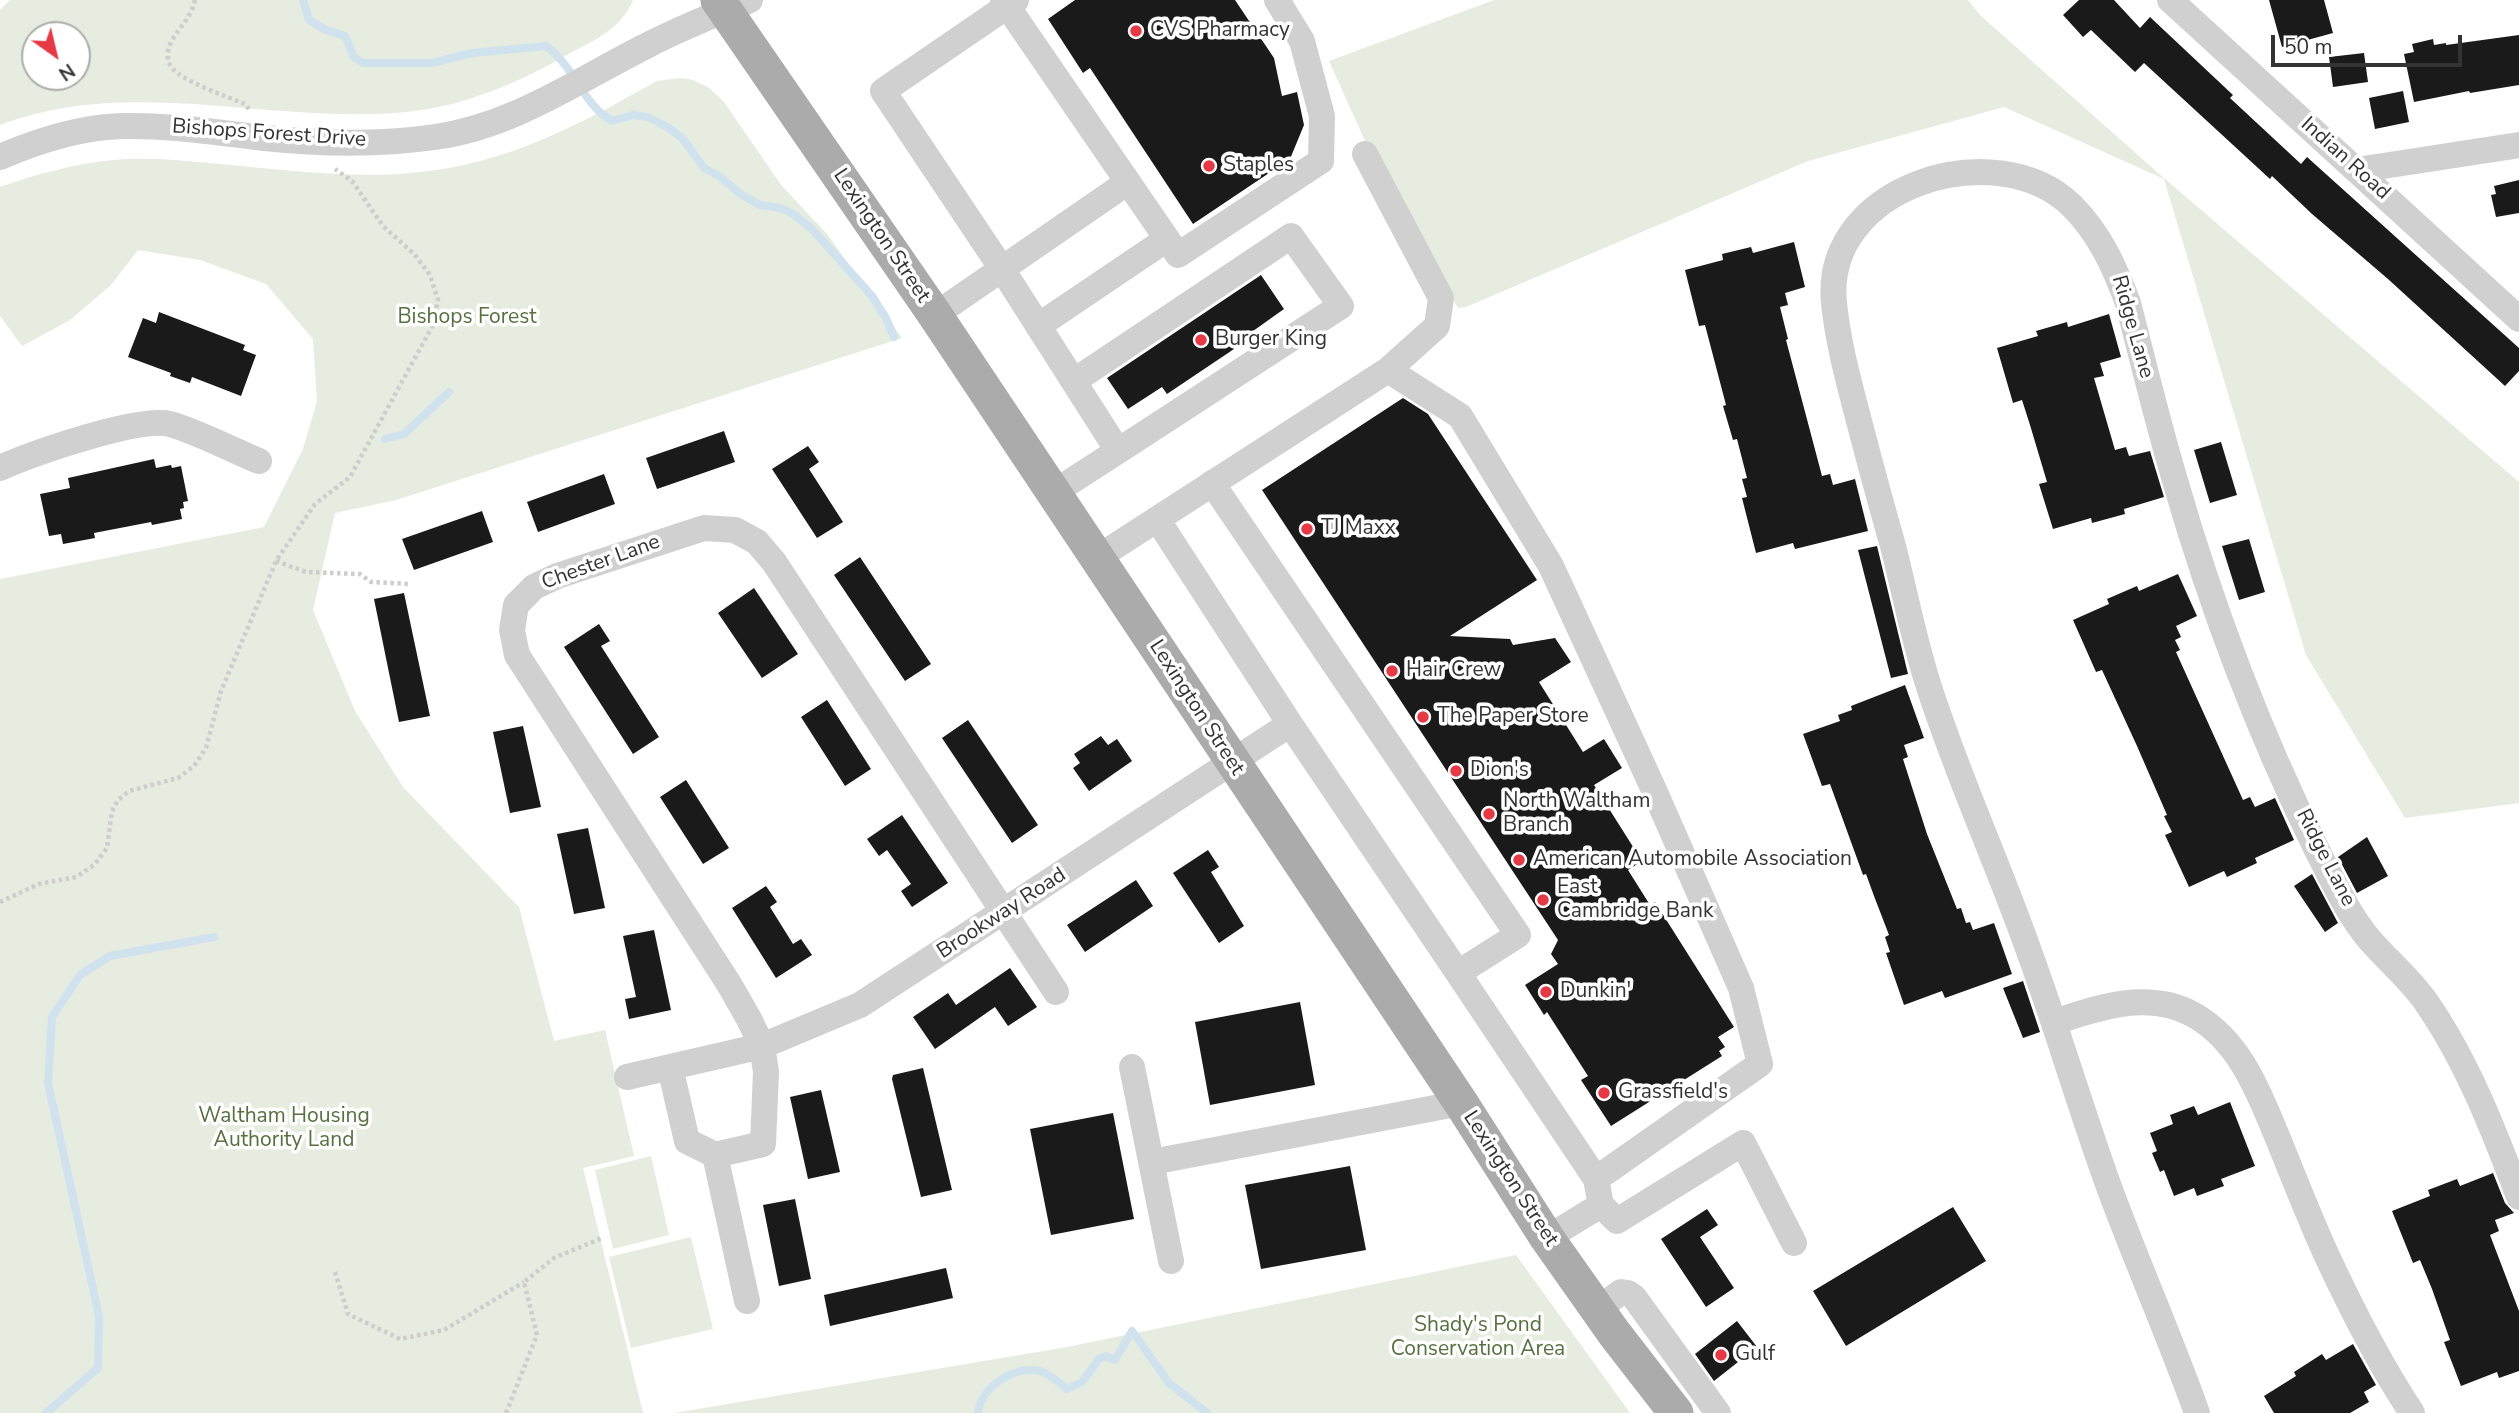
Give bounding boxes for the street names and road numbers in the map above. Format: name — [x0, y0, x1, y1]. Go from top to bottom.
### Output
street label: Indian Road — [2295, 112, 2395, 206]
street label: Bishops Forest Drive — [171, 115, 367, 153]
street label: Lexington Street — [827, 164, 935, 308]
street label: Ridge Lane — [2105, 273, 2159, 381]
street label: Chester Lane — [538, 530, 664, 596]
street label: Lexington Street — [1143, 636, 1249, 780]
street label: Ridge Lane — [2290, 805, 2360, 911]
street label: Brookway Road — [933, 863, 1071, 965]
street label: Lexington Street — [1457, 1107, 1563, 1251]

